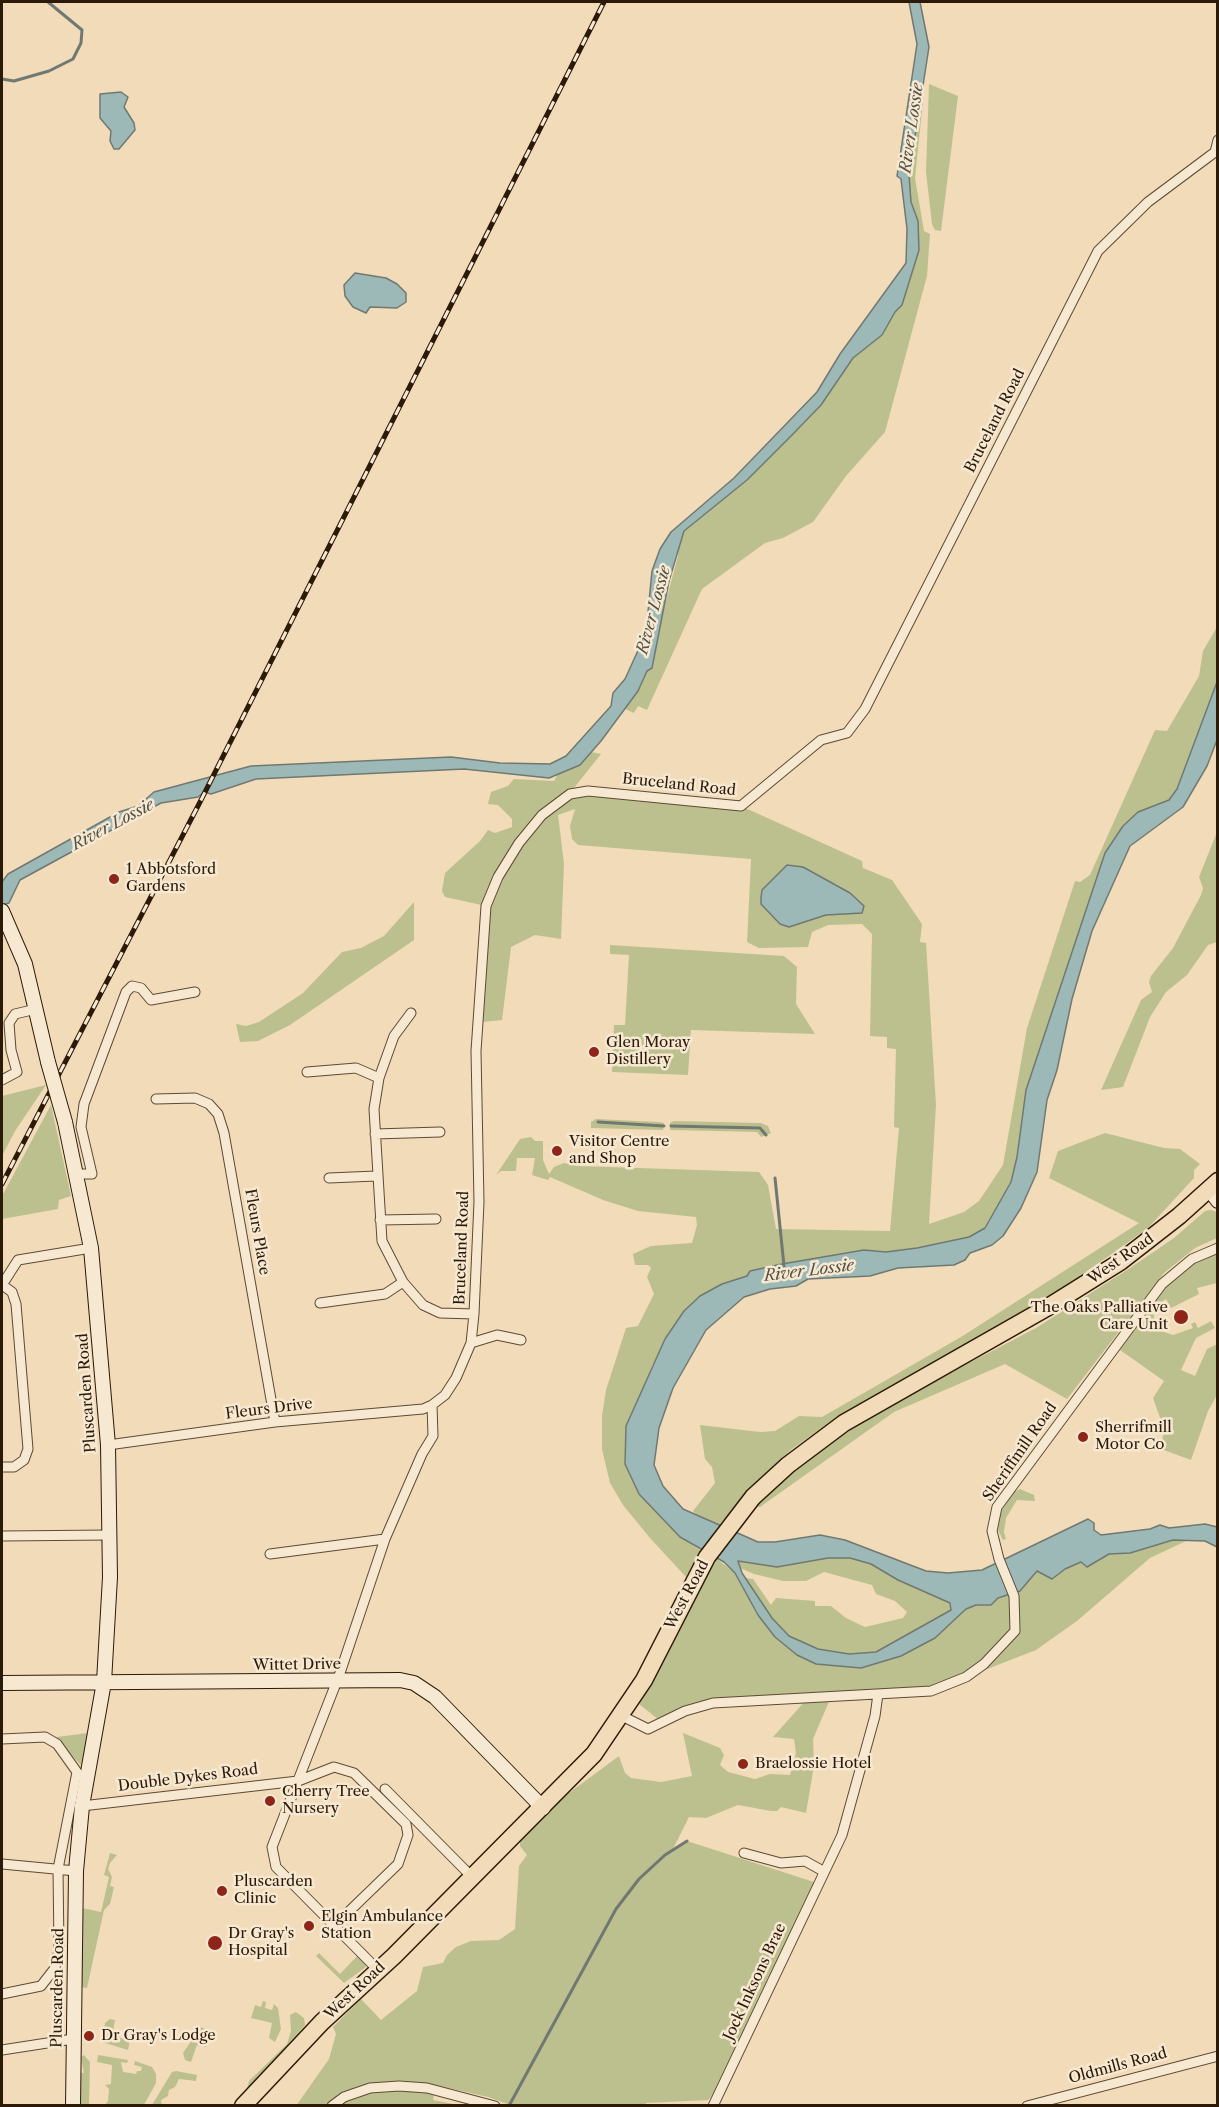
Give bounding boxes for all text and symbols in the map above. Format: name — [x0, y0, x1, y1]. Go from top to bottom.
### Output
water label: River Lossie — [896, 82, 928, 174]
street label: Bruceland Road — [961, 366, 1029, 476]
water label: River Lossie — [633, 564, 675, 656]
street label: Bruceland Road — [621, 770, 737, 800]
water label: River Lossie — [69, 795, 157, 855]
place label: 1 Abbotsford Gardens — [126, 861, 216, 896]
marker: 1 Abbotsford Gardens — [107, 872, 121, 886]
place label: Glen Moray Distillery — [606, 1034, 690, 1069]
marker: Glen Moray Distillery — [587, 1045, 601, 1059]
place label: Visitor Centre and Shop — [569, 1133, 669, 1168]
marker: Visitor Centre and Shop — [550, 1144, 564, 1158]
street label: Fleurs Place — [241, 1187, 273, 1277]
street label: Bruceland Road — [451, 1191, 473, 1305]
street label: West Road — [1085, 1230, 1157, 1288]
water label: River Lossie — [763, 1256, 855, 1286]
place label: The Oaks Palliative Care Unit — [1031, 1299, 1168, 1334]
marker: The Oaks Palliative Care Unit — [1172, 1308, 1190, 1326]
street label: Pluscarden Road — [74, 1332, 100, 1454]
street label: Fleurs Drive — [224, 1395, 314, 1423]
street label: Sheriffmill Road — [979, 1399, 1061, 1505]
place label: Sherrifmill Motor Co — [1095, 1419, 1172, 1454]
marker: Sherrifmill Motor Co — [1076, 1430, 1090, 1444]
street label: West Road — [661, 1557, 713, 1633]
street label: Wittet Drive — [253, 1655, 341, 1675]
place label: Braelossie Hotel — [755, 1755, 872, 1773]
marker: Braelossie Hotel — [736, 1757, 750, 1771]
street label: Double Dykes Road — [117, 1760, 259, 1796]
place label: Cherry Tree Nursery — [282, 1783, 370, 1818]
marker: Cherry Tree Nursery — [263, 1794, 277, 1808]
place label: Pluscarden Clinic — [234, 1873, 313, 1908]
marker: Pluscarden Clinic — [215, 1884, 229, 1898]
place label: Elgin Ambulance Station — [321, 1908, 443, 1943]
marker: Elgin Ambulance Station — [302, 1919, 316, 1933]
street label: Jock Inksons Brae — [720, 1921, 790, 2043]
place label: Dr Gray's Hospital — [228, 1925, 294, 1960]
street label: Pluscarden Road — [48, 1928, 68, 2048]
marker: Dr Gray's Hospital — [206, 1934, 224, 1952]
street label: West Road — [321, 1958, 389, 2024]
place label: Dr Gray's Lodge — [101, 2027, 216, 2045]
marker: Dr Gray's Lodge — [82, 2029, 96, 2043]
street label: Oldmills Road — [1067, 2044, 1169, 2088]

